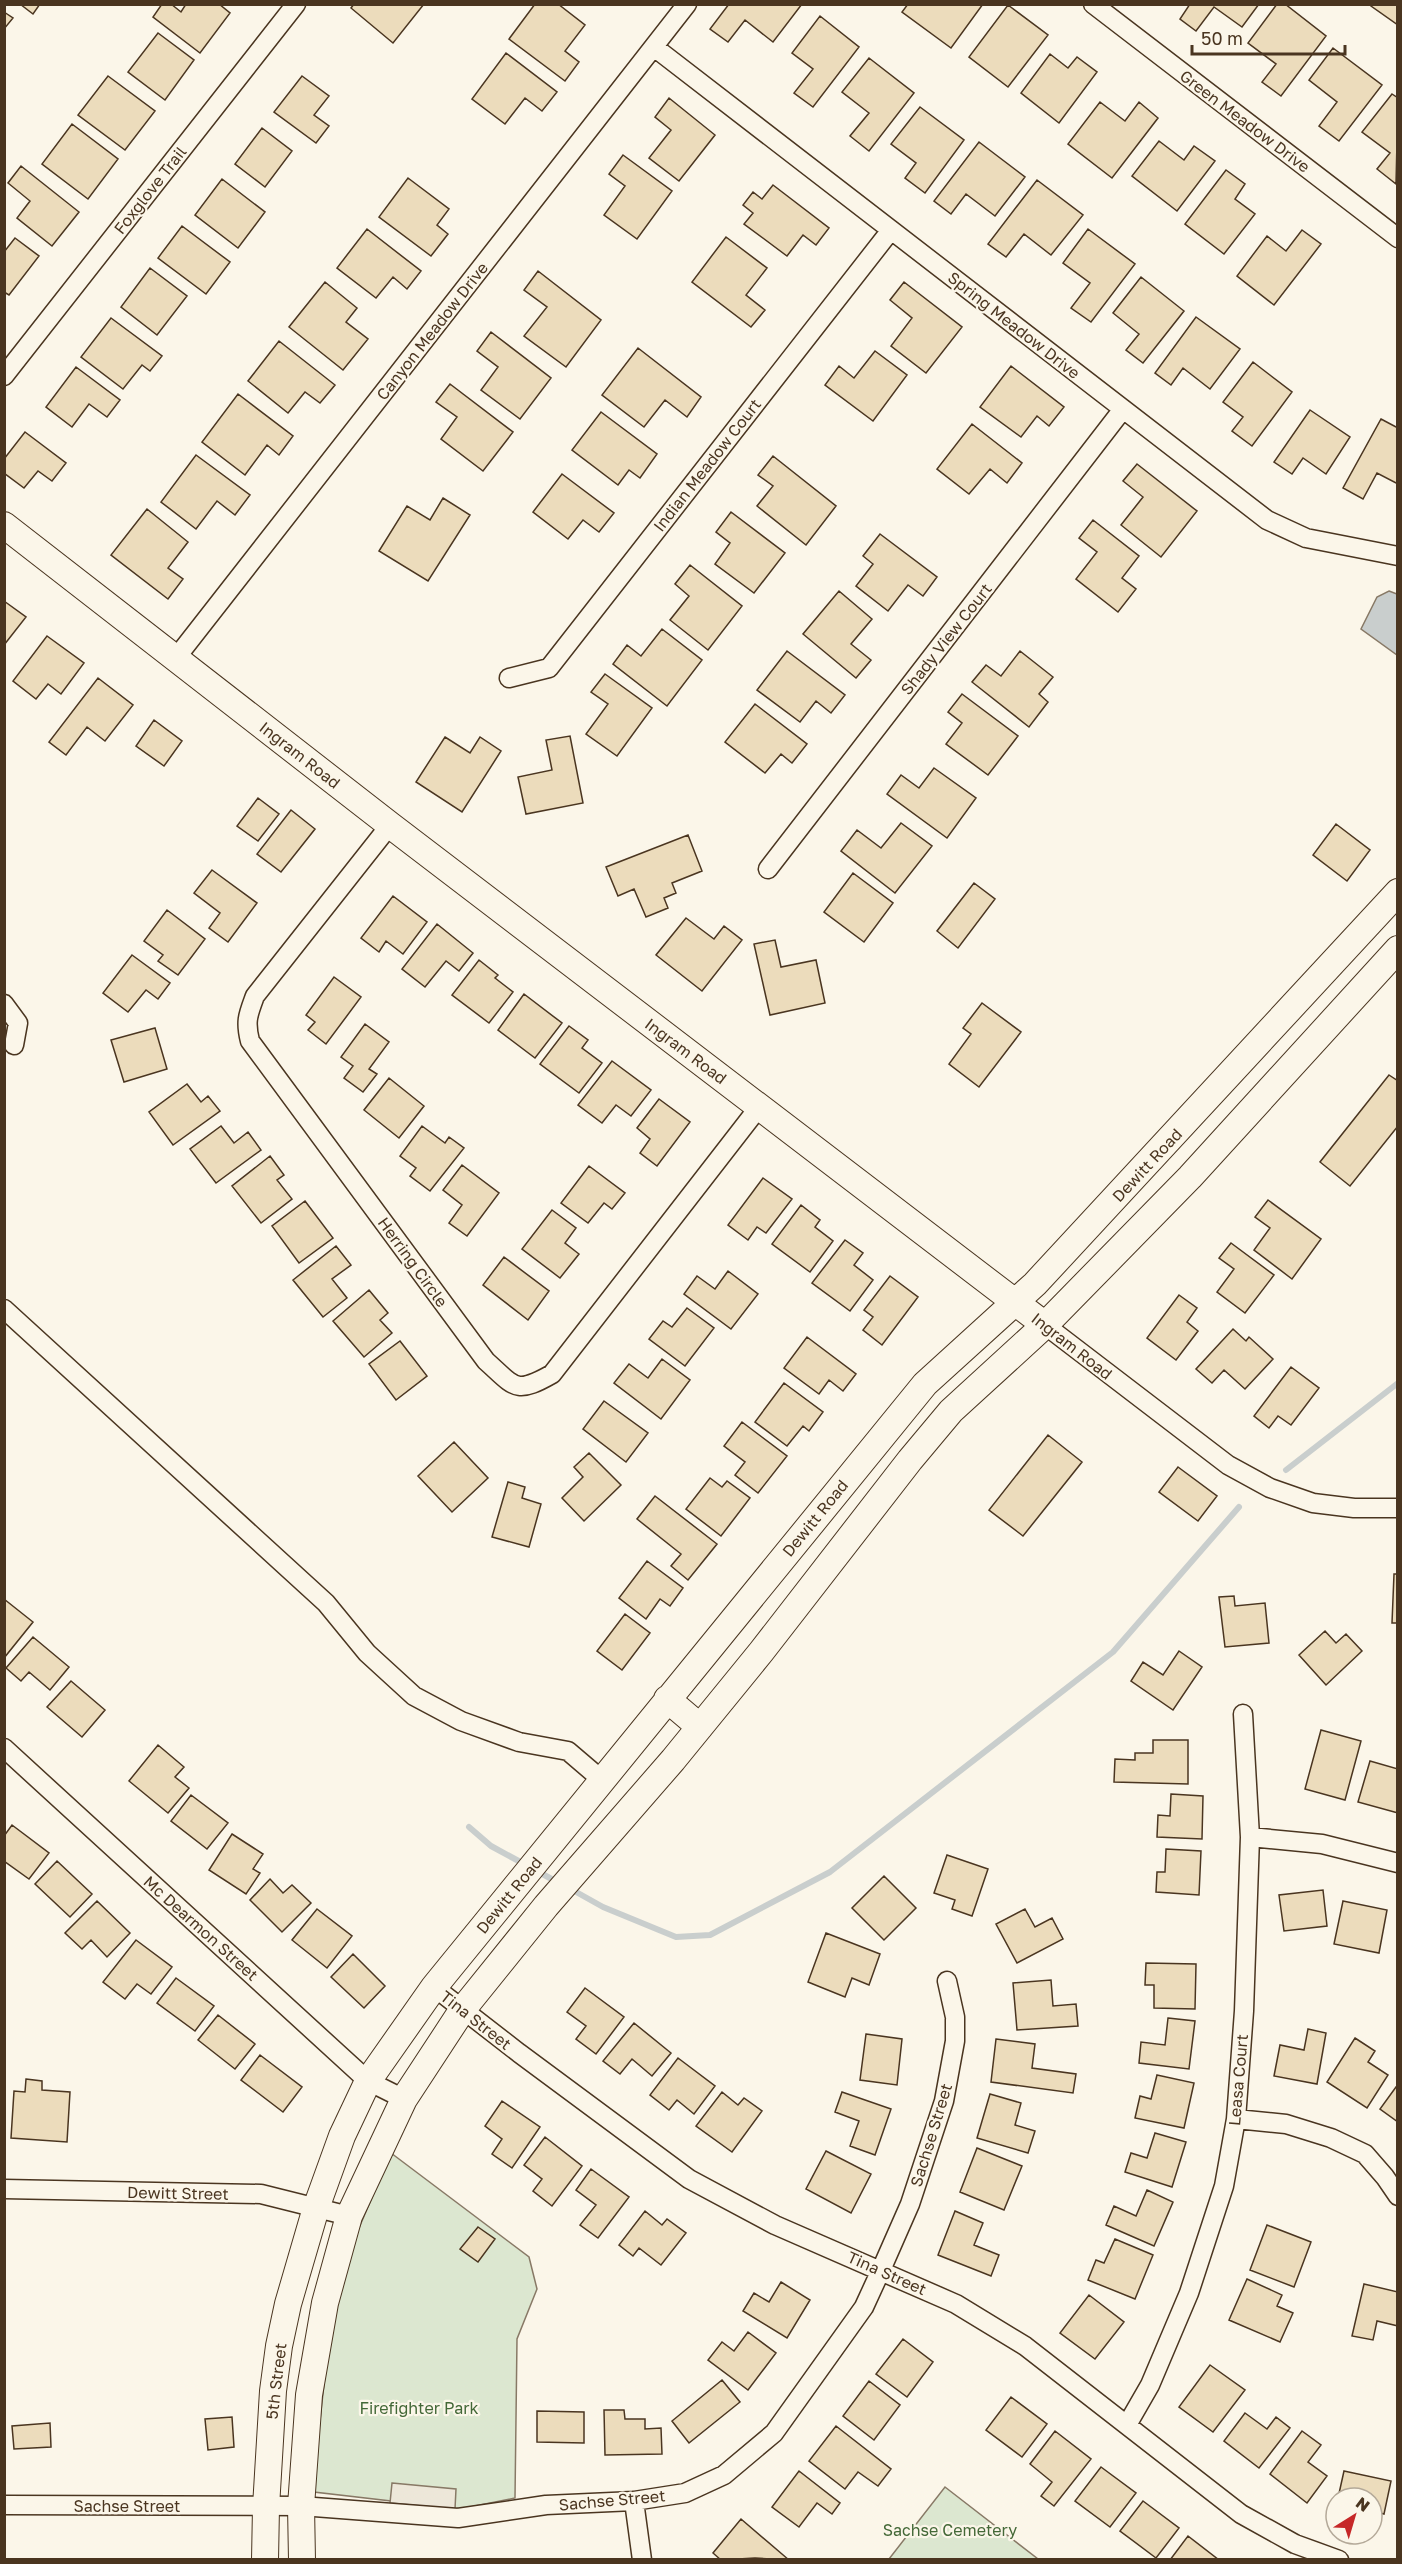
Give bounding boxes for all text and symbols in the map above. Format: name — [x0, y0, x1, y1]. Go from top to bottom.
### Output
scale bar — [1192, 18, 1345, 56]
text: 50 m — [1201, 27, 1243, 49]
street label: Green Meadow Drive — [1176, 66, 1314, 176]
street label: Foxglove Trail — [109, 142, 191, 238]
street label: Canyon Meadow Drive — [372, 258, 492, 404]
street label: Spring Meadow Drive — [944, 267, 1084, 383]
street label: Indian Meadow Court — [649, 394, 765, 536]
street label: Shady View Court — [896, 579, 996, 699]
street label: Ingram Road — [256, 717, 344, 793]
street label: Ingram Road — [641, 1014, 731, 1088]
street label: Dewitt Road — [1108, 1124, 1186, 1206]
street label: Herring Circle — [374, 1213, 452, 1311]
street label: Ingram Road — [1028, 1308, 1116, 1384]
street label: Dewitt Road — [778, 1475, 852, 1561]
street label: Dewitt Road — [472, 1852, 546, 1938]
street label: Mc Dearmon Street — [140, 1871, 262, 1985]
street label: Tina Street — [437, 1986, 515, 2054]
street label: Leasa Court — [1224, 2033, 1252, 2127]
street label: Sachse Street — [906, 2081, 956, 2189]
street label: Dewitt Street — [127, 2182, 229, 2204]
street label: Tina Street — [844, 2247, 930, 2299]
street label: 5th Street — [261, 2342, 291, 2420]
park label: Firefighter Park — [359, 2398, 479, 2418]
street label: Sachse Street — [558, 2485, 666, 2515]
north arrow — [1324, 2486, 1384, 2546]
text: N — [1352, 2492, 1374, 2516]
street label: Sachse Street — [74, 2496, 180, 2516]
park label: Sachse Cemetery — [883, 2520, 1017, 2540]

